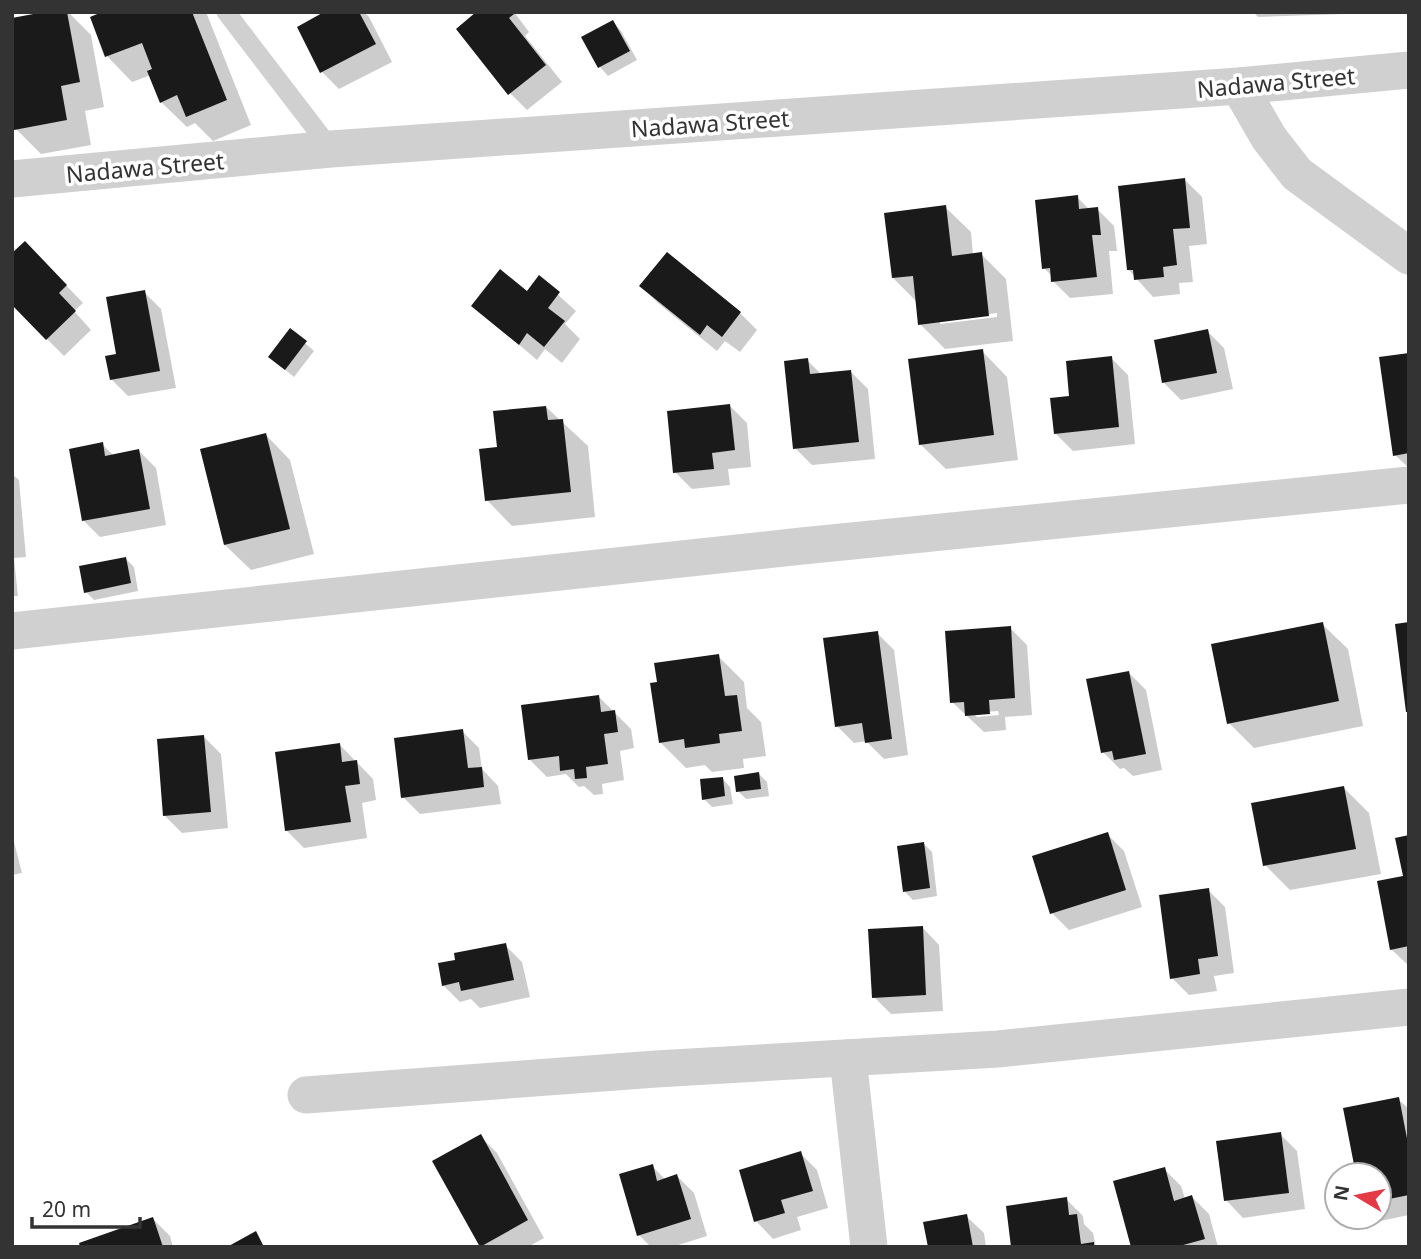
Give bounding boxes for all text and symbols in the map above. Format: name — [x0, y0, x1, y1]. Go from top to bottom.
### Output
street label: Nadawa Street — [1196, 59, 1356, 105]
street label: Nadawa Street — [630, 102, 790, 144]
street label: Nadawa Street — [65, 144, 225, 190]
north arrow — [1323, 1161, 1393, 1231]
text: N — [1327, 1183, 1355, 1203]
scale bar — [32, 1186, 140, 1230]
text: 20 m — [42, 1195, 91, 1223]

